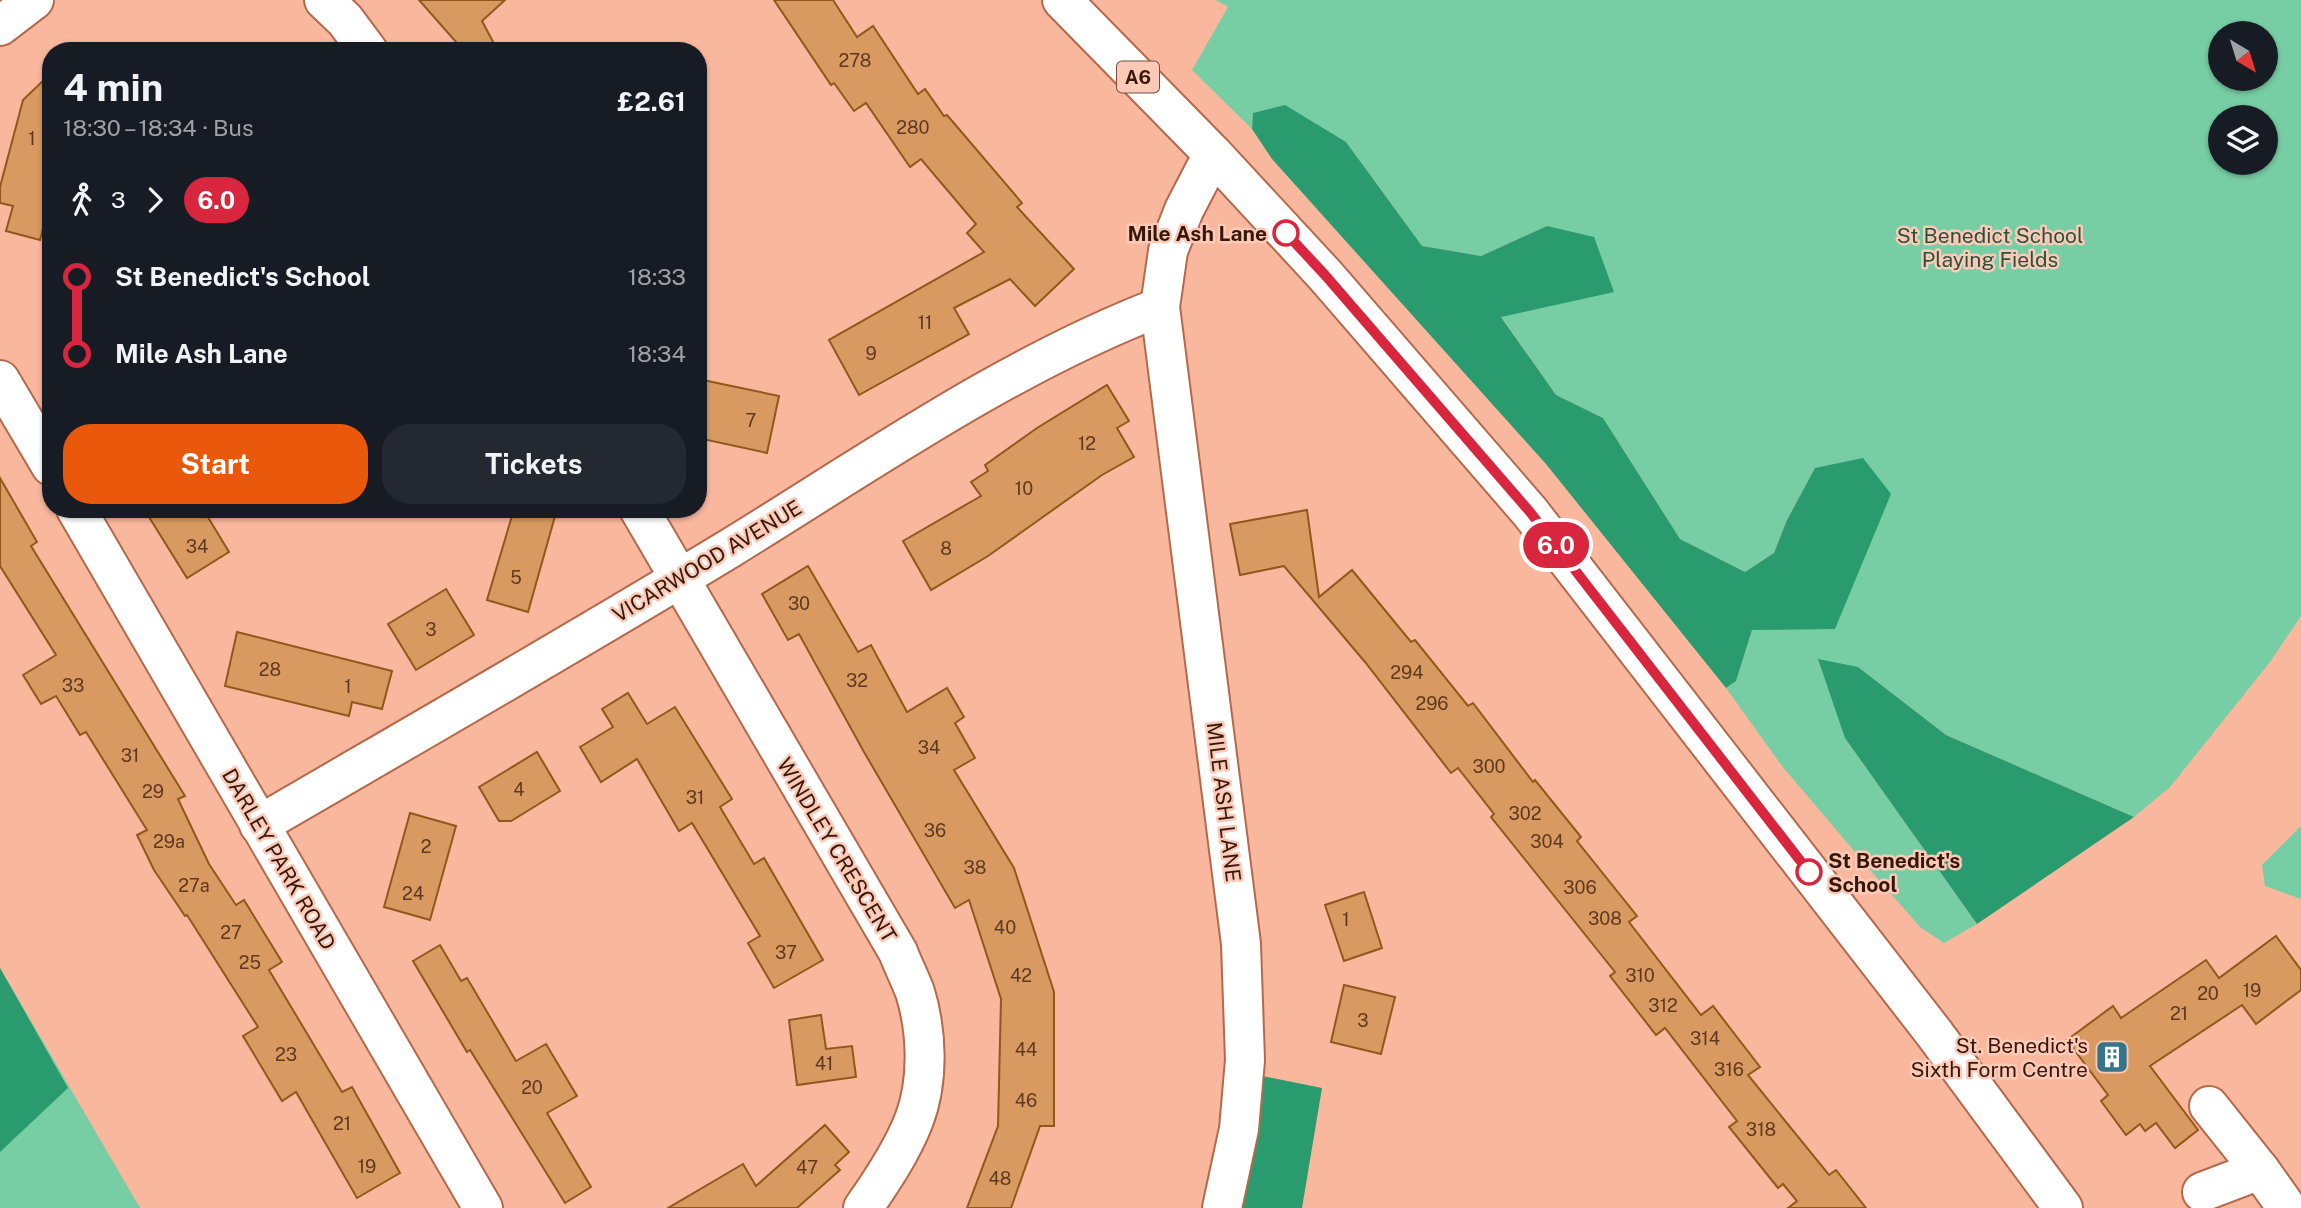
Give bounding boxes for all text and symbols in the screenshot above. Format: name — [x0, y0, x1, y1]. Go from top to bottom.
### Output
north arrow — [2208, 21, 2278, 91]
map controls — [2208, 21, 2278, 175]
house number: 278 — [839, 50, 871, 71]
road number: A6 — [1117, 61, 1159, 92]
text: 4 min — [63, 65, 163, 110]
text: £2.61 — [617, 86, 686, 117]
button: layers — [2208, 105, 2278, 175]
text: 18:30 – 18:34 · Bus — [63, 114, 254, 141]
house number: 280 — [896, 117, 930, 138]
house number: 1 — [28, 128, 36, 149]
icon: walk — [63, 181, 101, 219]
icon: forward — [136, 181, 174, 219]
text: 3 — [111, 186, 126, 213]
text: 6.0 — [198, 186, 235, 214]
marker: Mile Ash Lane — [1273, 220, 1299, 246]
place label: Mile Ash Lane — [1127, 221, 1267, 246]
park label: St Benedict School Playing Fields — [1897, 223, 2083, 272]
text: St Benedict's School — [115, 261, 370, 292]
text: 18:33 — [628, 263, 686, 290]
house number: 11 — [918, 312, 932, 333]
text: Mile Ash Lane — [115, 338, 288, 369]
text: 18:34 — [628, 340, 686, 367]
house number: 9 — [865, 343, 877, 364]
house number: 7 — [746, 410, 756, 431]
button: Start — [63, 424, 368, 504]
button: Tickets — [382, 424, 686, 504]
house number: 12 — [1078, 433, 1096, 454]
house number: 10 — [1015, 478, 1033, 499]
street label: VICARWOOD AVENUE — [608, 495, 806, 627]
line badge: 6.0 — [1516, 522, 1596, 568]
text: 6.0 — [1537, 531, 1575, 559]
house number: 34 — [186, 536, 208, 557]
house number: 8 — [940, 538, 952, 559]
house number: 5 — [510, 567, 522, 588]
house number: 30 — [788, 593, 810, 614]
house number: 3 — [425, 619, 437, 640]
house number: 28 — [259, 659, 281, 680]
house number: 294 — [1390, 662, 1424, 683]
house number: 32 — [846, 670, 868, 691]
house number: 33 — [62, 675, 84, 696]
house number: 1 — [344, 676, 352, 697]
house number: 296 — [1415, 693, 1449, 714]
street label: MILE ASH LANE — [1202, 721, 1246, 883]
house number: 34 — [918, 737, 940, 758]
house number: 31 — [121, 745, 139, 766]
street label: WINDLEY CRESCENT — [772, 753, 902, 947]
house number: 300 — [1472, 756, 1506, 777]
street label: DARLEY PARK ROAD — [217, 764, 341, 954]
house number: 4 — [513, 779, 525, 800]
house number: 29 — [142, 781, 164, 802]
house number: 31 — [686, 787, 704, 808]
house number: 302 — [1509, 803, 1541, 824]
house number: 36 — [924, 820, 946, 841]
house number: 29a — [153, 831, 185, 852]
house number: 304 — [1530, 831, 1564, 852]
house number: 2 — [421, 836, 431, 857]
place label: St Benedict's School — [1828, 848, 1960, 897]
house number: 38 — [964, 857, 986, 878]
marker: St Benedict's School — [1796, 859, 1822, 885]
house number: 27a — [178, 875, 210, 896]
house number: 306 — [1563, 877, 1597, 898]
house number: 24 — [402, 883, 424, 904]
house number: 308 — [1588, 908, 1622, 929]
house number: 1 — [1342, 909, 1350, 930]
house number: 40 — [994, 917, 1016, 938]
house number: 27 — [220, 922, 242, 943]
house number: 37 — [775, 942, 797, 963]
house number: 25 — [239, 952, 261, 973]
house number: 42 — [1010, 965, 1032, 986]
house number: 310 — [1625, 965, 1655, 986]
house number: 19 — [2243, 980, 2261, 1001]
house number: 20 — [2197, 983, 2219, 1004]
house number: 312 — [1648, 995, 1678, 1016]
house number: 21 — [2170, 1003, 2188, 1024]
house number: 3 — [1357, 1010, 1369, 1031]
house number: 314 — [1690, 1028, 1720, 1049]
place label: St. Benedict's Sixth Form Centre — [1910, 1033, 2088, 1082]
building icon: St. Benedict's Sixth Form Centre — [2093, 1038, 2131, 1076]
house number: 44 — [1015, 1039, 1037, 1060]
house number: 23 — [275, 1044, 297, 1065]
house number: 41 — [815, 1053, 833, 1074]
house number: 316 — [1714, 1059, 1744, 1080]
house number: 20 — [521, 1077, 543, 1098]
house number: 46 — [1015, 1090, 1037, 1111]
house number: 21 — [333, 1113, 351, 1134]
house number: 318 — [1746, 1119, 1776, 1140]
house number: 19 — [358, 1156, 376, 1177]
house number: 47 — [796, 1157, 818, 1178]
house number: 48 — [989, 1168, 1011, 1189]

